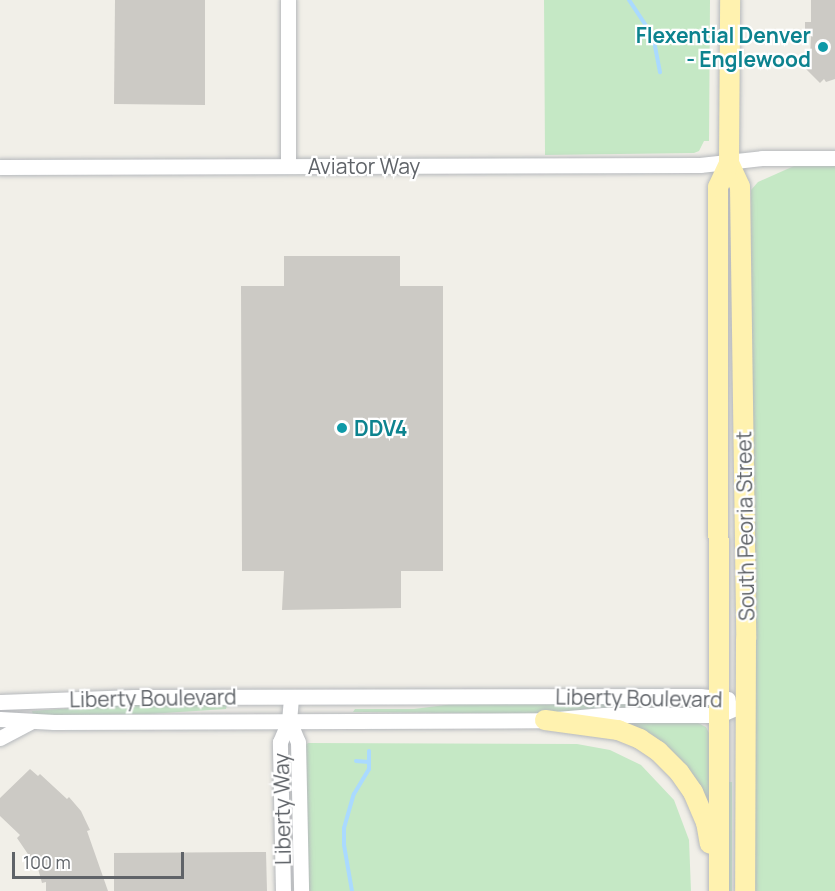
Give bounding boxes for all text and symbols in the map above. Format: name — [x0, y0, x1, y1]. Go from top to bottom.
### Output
place label: Flexential Denver - Englewood — [636, 22, 811, 72]
marker: Flexential Denver - Englewood — [816, 40, 830, 54]
street label: Aviator Way — [308, 153, 420, 179]
place label: DDV4 — [354, 415, 408, 441]
marker: DDV4 — [335, 421, 349, 435]
street label: South Peoria Street — [731, 431, 759, 621]
street label: Liberty Boulevard — [69, 684, 237, 712]
street label: Liberty Boulevard — [555, 684, 723, 712]
street label: Liberty Way — [268, 753, 296, 865]
scale bar — [15, 840, 188, 878]
text: 100 m — [23, 850, 71, 874]

